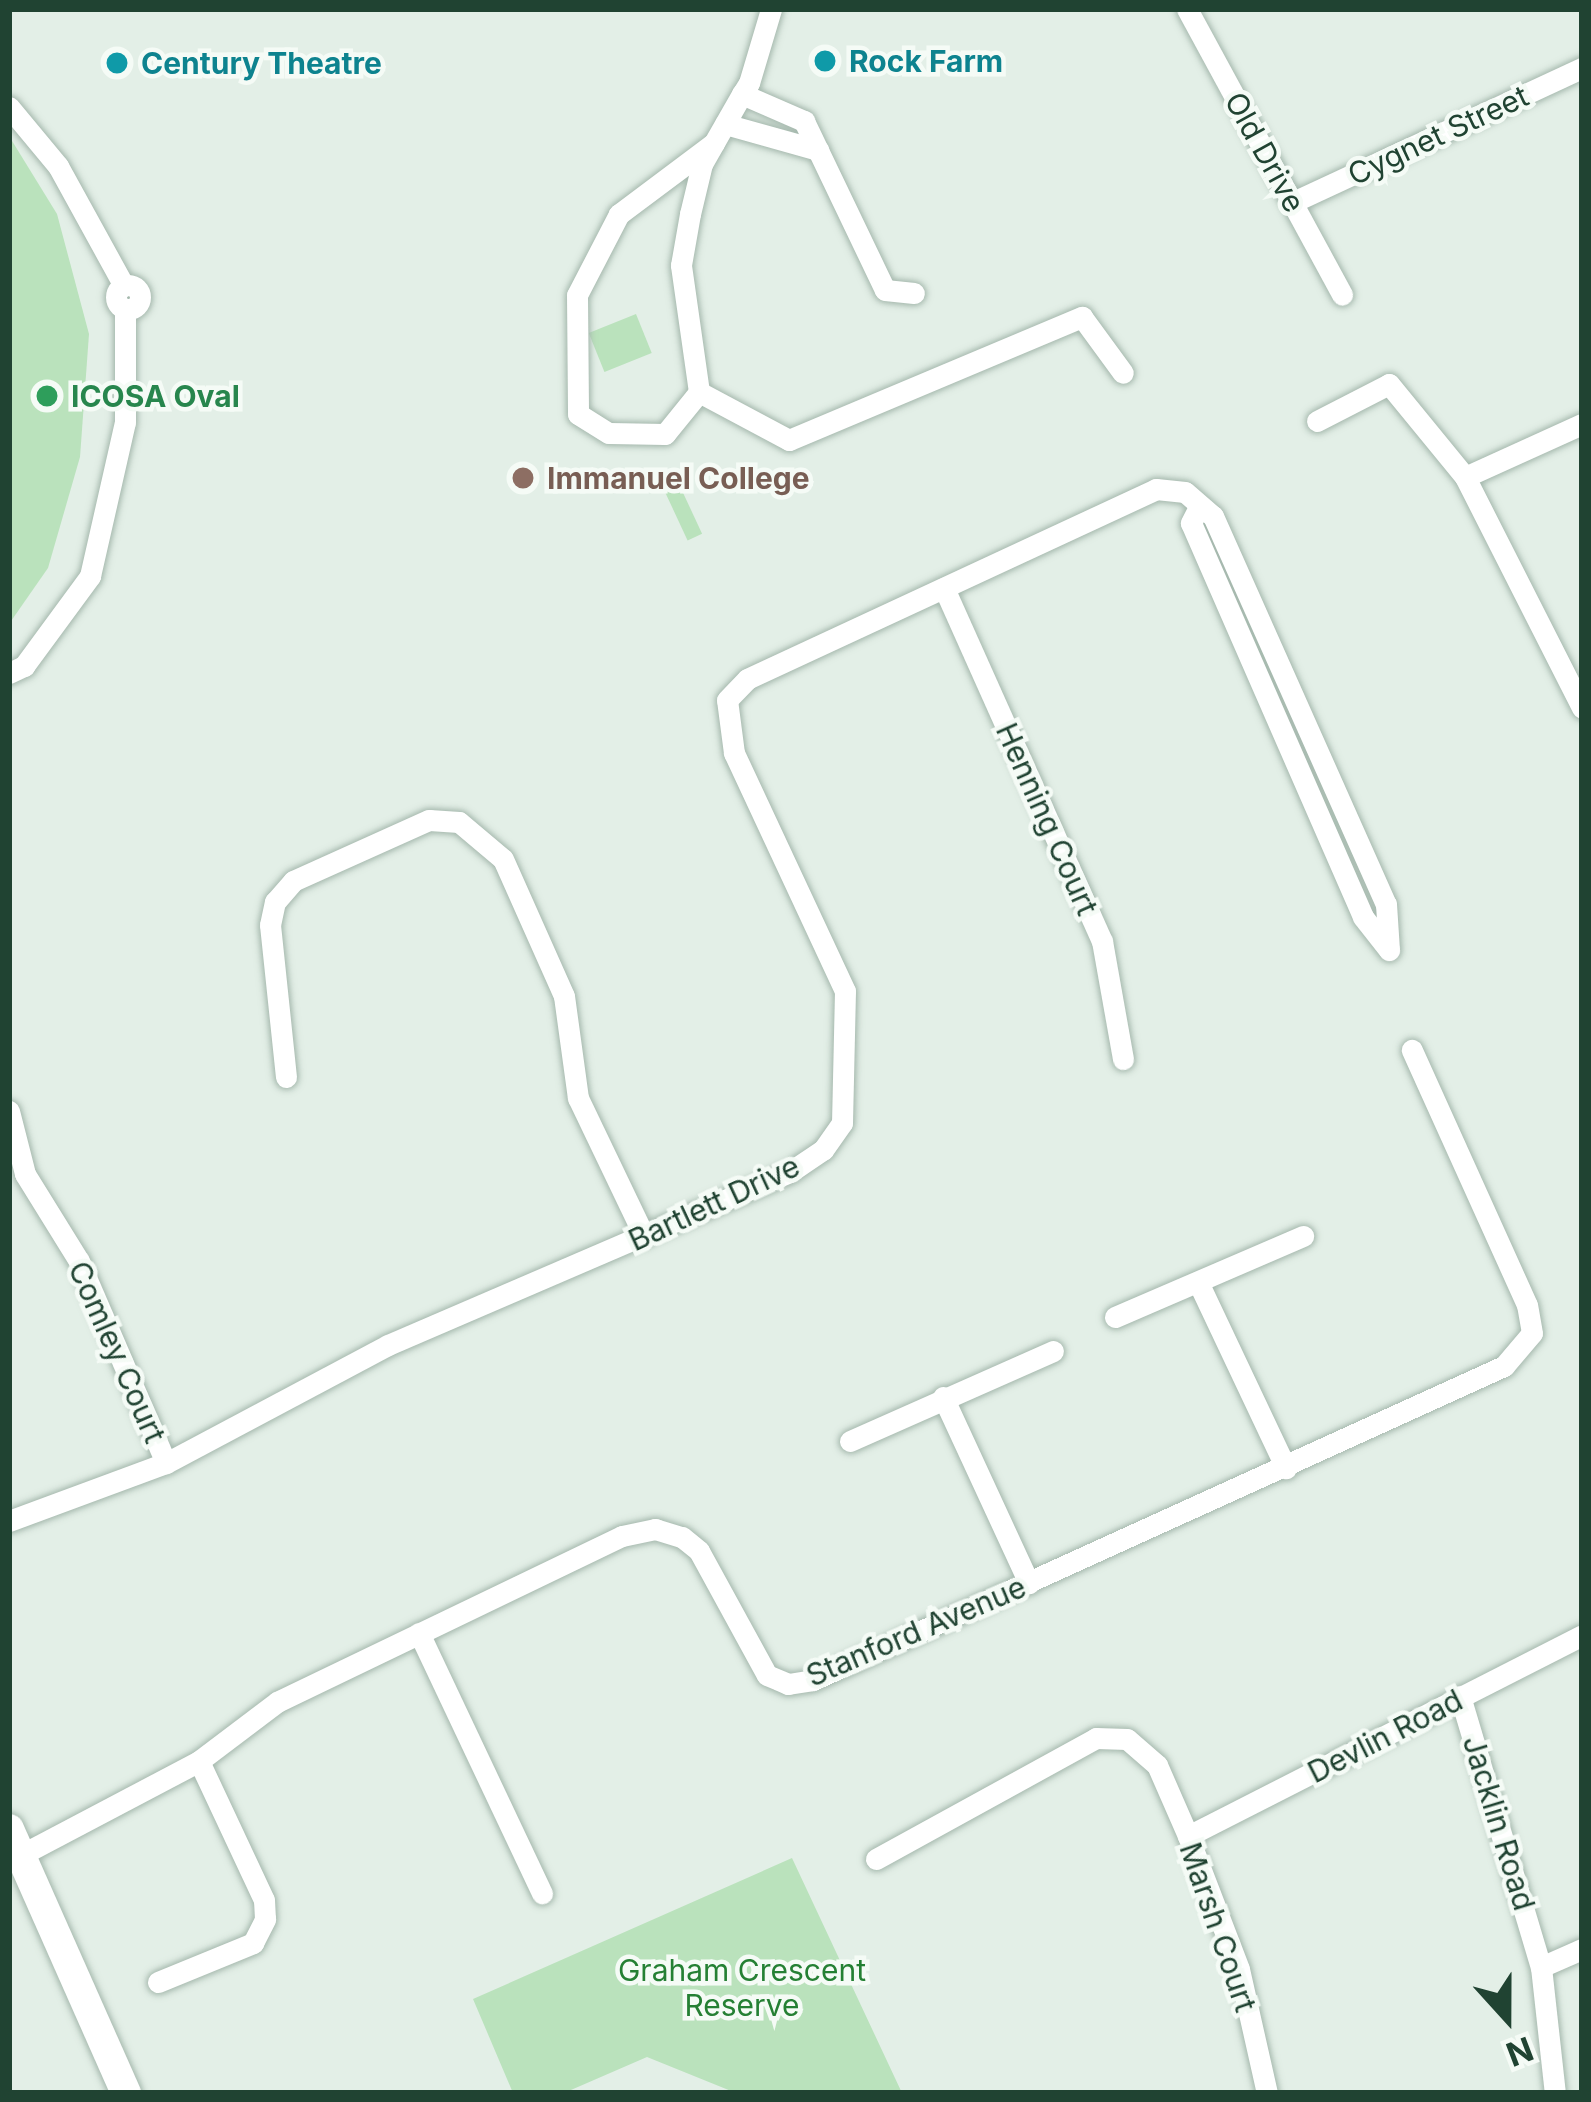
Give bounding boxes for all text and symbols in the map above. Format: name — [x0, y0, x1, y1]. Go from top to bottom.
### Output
place label: Rock Farm — [849, 43, 1003, 79]
place label: Century Theatre — [141, 45, 382, 81]
marker: Rock Farm — [812, 48, 838, 74]
marker: Century Theatre — [104, 50, 130, 76]
street label: Cygnet Street — [1342, 78, 1534, 192]
street label: Old Drive — [1217, 86, 1313, 218]
place label: ICOSA Oval — [71, 378, 240, 414]
marker: ICOSA Oval — [34, 383, 60, 409]
place label: Immanuel College — [547, 460, 810, 496]
marker: Immanuel College — [510, 465, 536, 491]
street label: Henning Court — [989, 717, 1105, 921]
street label: Bartlett Drive — [623, 1148, 805, 1258]
street label: Comley Court — [61, 1256, 173, 1448]
street label: Stanford Avenue — [801, 1569, 1031, 1693]
street label: Devlin Road — [1302, 1682, 1468, 1790]
street label: Jacklin Road — [1455, 1731, 1543, 1915]
street label: Marsh Court — [1172, 1838, 1264, 2016]
park label: Graham Crescent Reserve — [618, 1952, 866, 2022]
north arrow — [1447, 1958, 1567, 2078]
text: N — [1501, 2028, 1539, 2075]

